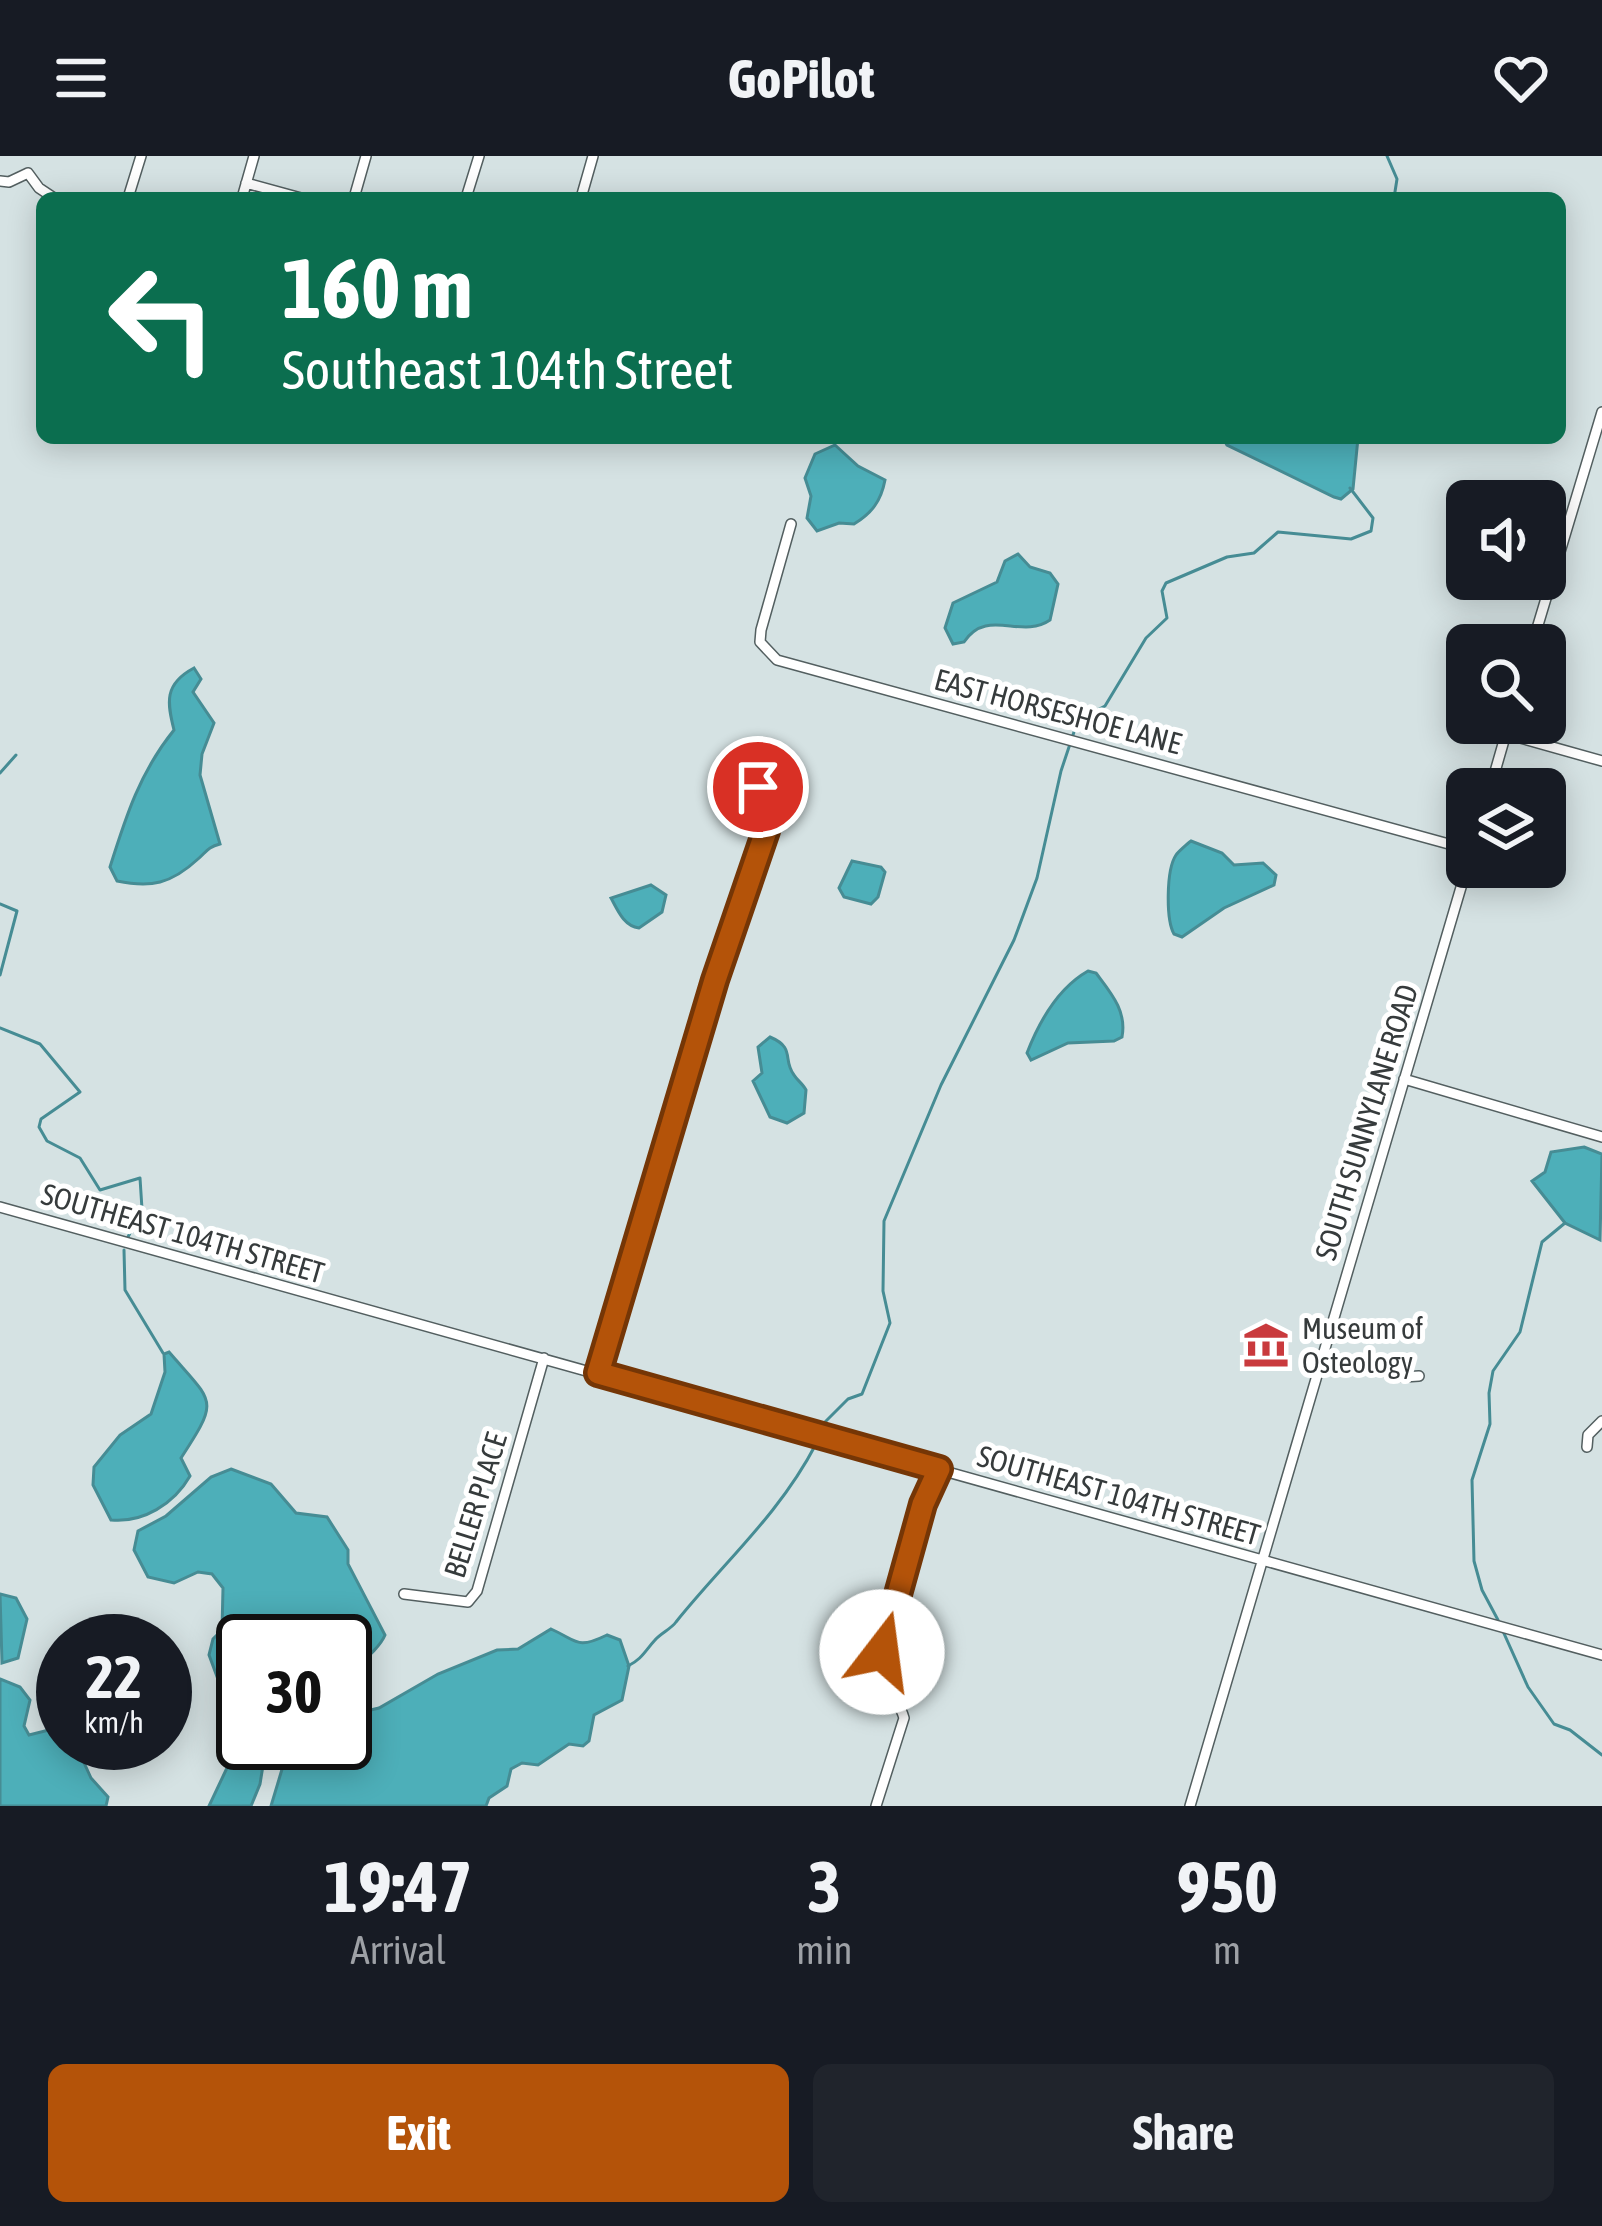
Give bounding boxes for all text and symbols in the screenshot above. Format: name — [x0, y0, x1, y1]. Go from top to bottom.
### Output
icon: menu — [48, 45, 114, 111]
icon: heart — [1488, 45, 1554, 111]
text: GoPilot — [727, 48, 875, 109]
icon: left — [84, 240, 240, 396]
text: 160 m — [282, 240, 472, 336]
text: Southeast 104th Street — [282, 339, 733, 400]
map controls — [1446, 480, 1566, 888]
button: sound — [1446, 480, 1566, 600]
button: search — [1446, 624, 1566, 744]
street label: EAST HORSESHOE LANE — [931, 662, 1185, 760]
pin — [707, 736, 809, 838]
icon: arrive — [725, 754, 791, 820]
button: layers — [1446, 768, 1566, 888]
street label: SOUTH SUNNYLANE ROAD — [1308, 980, 1424, 1264]
street label: SOUTHEAST 104TH STREET — [38, 1176, 328, 1290]
place label: Museum of Osteology — [1302, 1311, 1423, 1379]
museum icon: Museum of Osteology — [1241, 1320, 1291, 1370]
street label: BELLER PLACE — [437, 1428, 513, 1581]
street label: SOUTHEAST 104TH STREET — [974, 1438, 1264, 1552]
position arrow — [819, 1589, 945, 1715]
speed limit sign: 30 — [216, 1614, 372, 1770]
text: 22 — [86, 1642, 142, 1711]
text: km/h — [84, 1705, 144, 1739]
text: 19:47 — [324, 1845, 472, 1927]
text: 3 — [807, 1845, 841, 1927]
text: 950 — [1176, 1845, 1278, 1927]
text: Arrival — [351, 1928, 446, 1972]
text: min — [796, 1928, 852, 1972]
text: m — [1213, 1928, 1241, 1972]
button: Exit — [48, 2064, 789, 2202]
button: Share — [813, 2064, 1554, 2202]

